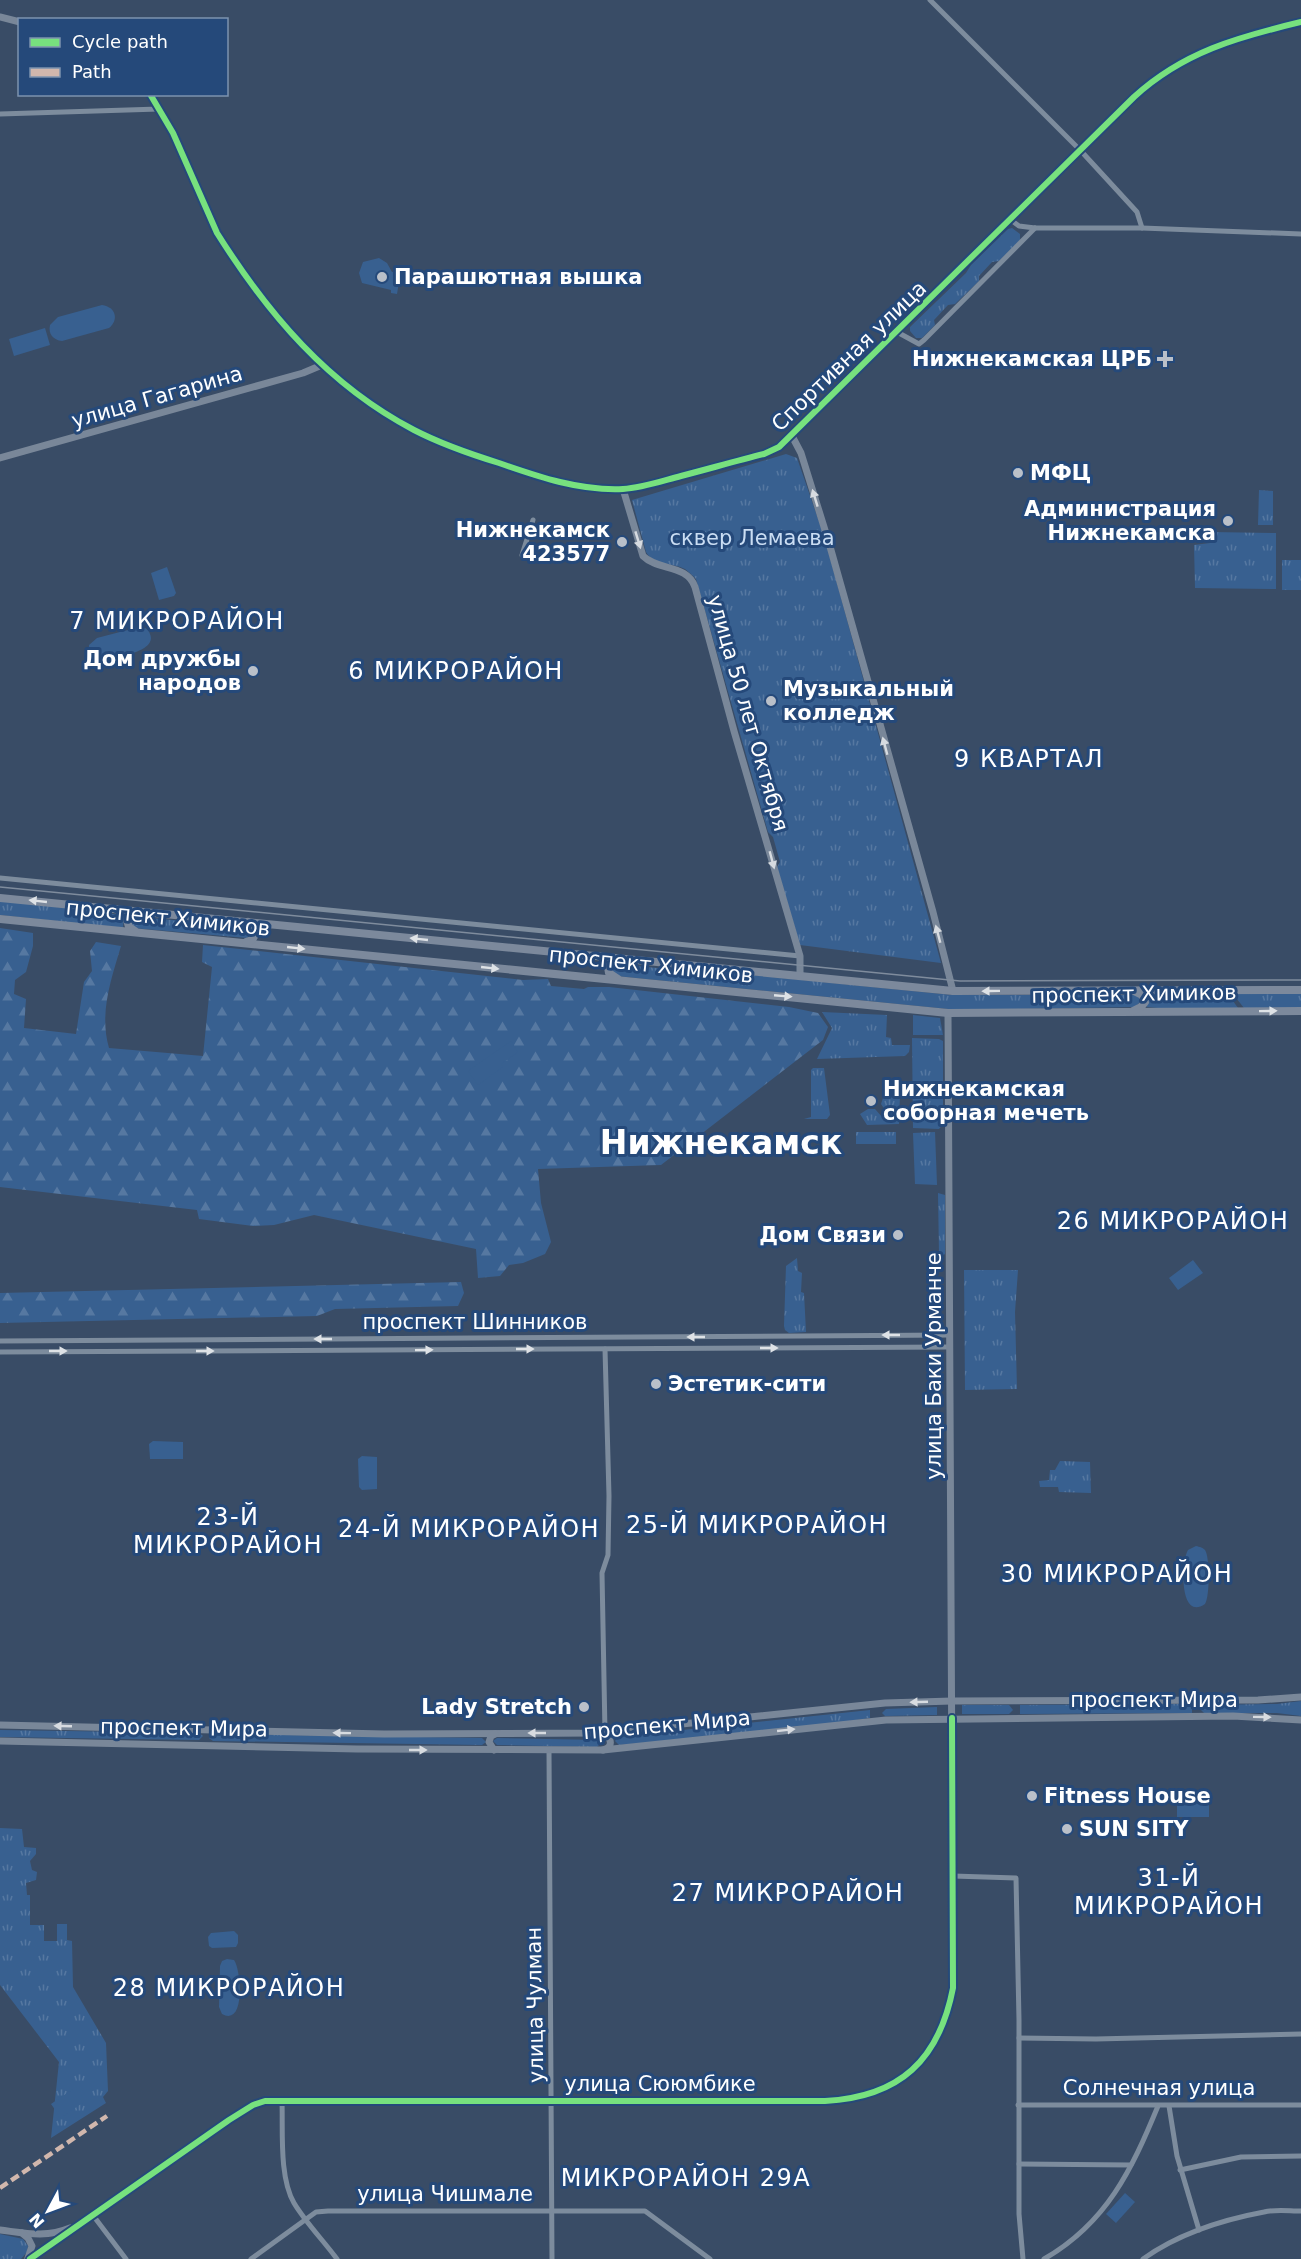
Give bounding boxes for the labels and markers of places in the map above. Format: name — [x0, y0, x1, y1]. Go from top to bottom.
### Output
place label: Парашютная вышка — [394, 265, 642, 289]
marker: Парашютная вышка — [375, 270, 389, 284]
place label: Нижнекамская ЦРБ — [912, 347, 1152, 371]
marker: Нижнекамская ЦРБ — [1156, 350, 1174, 368]
place label: МФЦ — [1030, 461, 1091, 485]
marker: МФЦ — [1011, 466, 1025, 480]
place label: Администрация Нижнекамска — [1024, 497, 1216, 545]
marker: Администрация Нижнекамска — [1221, 514, 1235, 528]
place label: Нижнекамск 423577 — [456, 518, 610, 566]
marker: Нижнекамск 423577 — [615, 535, 629, 549]
place label: Дом дружбы народов — [83, 647, 241, 695]
marker: Дом дружбы народов — [246, 664, 260, 678]
place label: Музыкальный колледж — [783, 677, 954, 725]
marker: Музыкальный колледж — [764, 694, 778, 708]
place label: Нижнекамская соборная мечеть — [883, 1077, 1089, 1125]
marker: Нижнекамская соборная мечеть — [864, 1094, 878, 1108]
place label: Дом Связи — [759, 1223, 886, 1247]
marker: Дом Связи — [891, 1228, 905, 1242]
place label: Эстетик-сити — [668, 1372, 826, 1396]
marker: Эстетик-сити — [649, 1377, 663, 1391]
place label: Lady Stretch — [421, 1695, 572, 1719]
marker: Lady Stretch — [577, 1700, 591, 1714]
place label: Fitness House — [1044, 1784, 1211, 1808]
marker: Fitness House — [1025, 1789, 1039, 1803]
place label: SUN SITY — [1079, 1817, 1189, 1841]
marker: SUN SITY — [1060, 1822, 1074, 1836]

